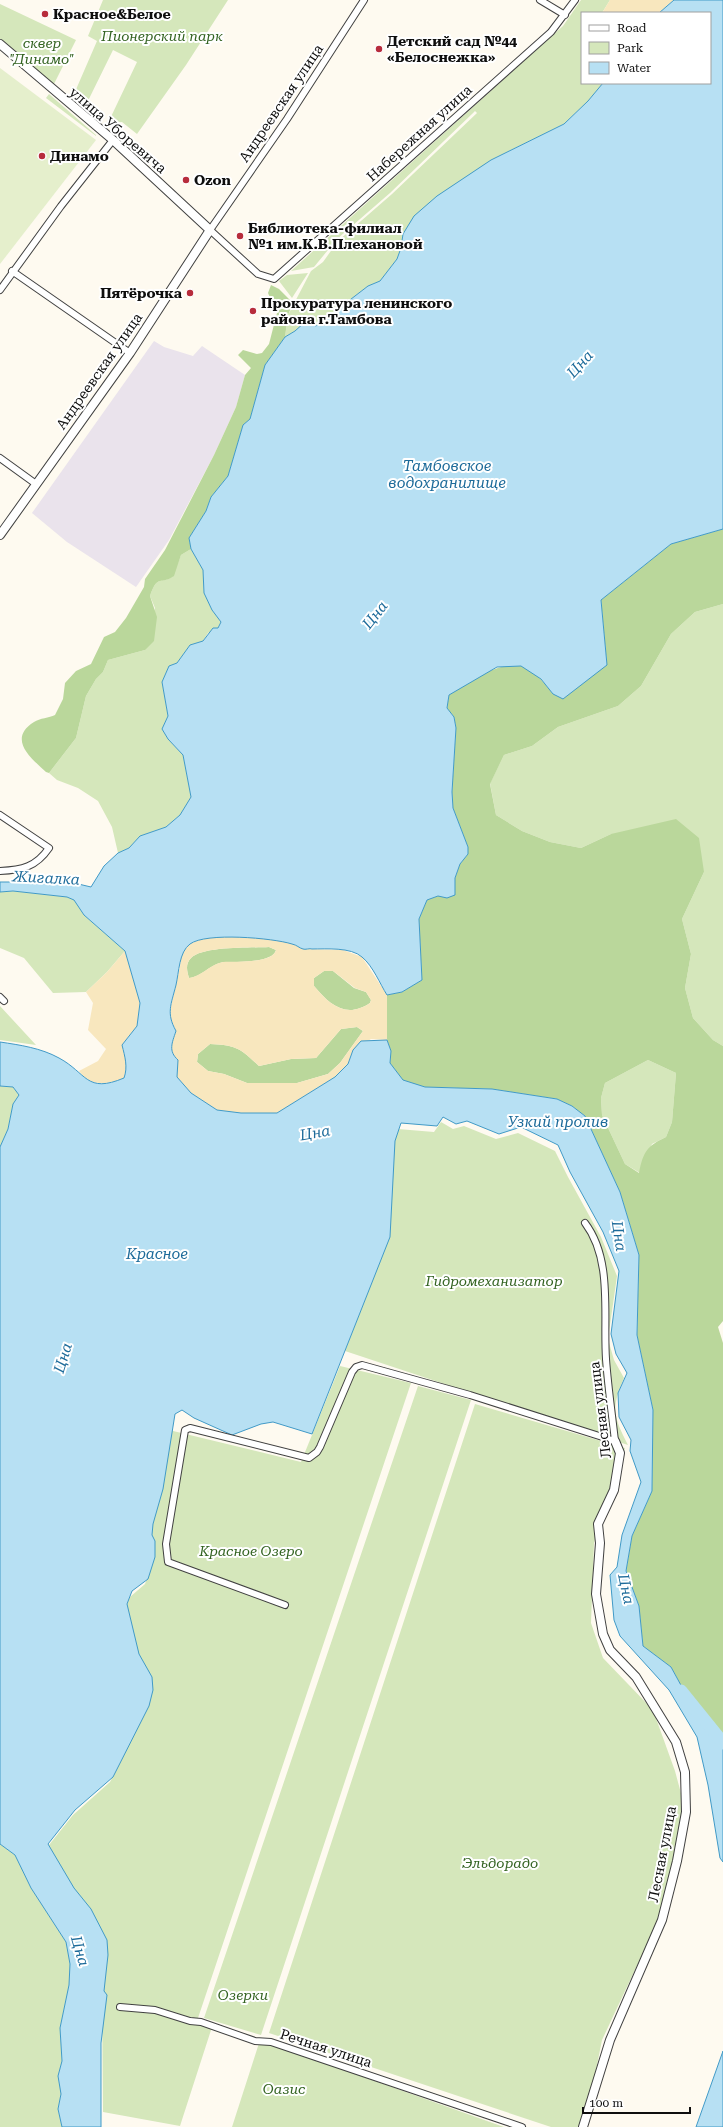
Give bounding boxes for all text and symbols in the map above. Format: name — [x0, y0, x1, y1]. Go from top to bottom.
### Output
place label: Красное&Белое — [53, 6, 171, 22]
marker: Красное&Белое — [40, 9, 50, 19]
legend — [581, 12, 711, 84]
text: Road — [617, 21, 647, 35]
park label: Пионерский парк — [100, 28, 223, 44]
place label: Детский сад №44 «Белоснежка» — [387, 33, 517, 65]
park label: сквер "Динамо" — [10, 35, 74, 67]
street label: Андреевская улица — [236, 41, 327, 165]
text: Park — [617, 41, 644, 55]
marker: Детский сад №44 «Белоснежка» — [374, 44, 384, 54]
text: Water — [617, 61, 651, 75]
street label: Набережная улица — [363, 81, 475, 184]
street label: улица Уборевича — [66, 84, 170, 177]
place label: Динамо — [50, 148, 109, 164]
marker: Динамо — [37, 151, 47, 161]
place label: Ozon — [194, 172, 232, 188]
marker: Ozon — [181, 175, 191, 185]
place label: Библиотека-филиал №1 им.К.В.Плехановой — [248, 220, 423, 252]
marker: Библиотека-филиал №1 им.К.В.Плехановой — [235, 231, 245, 241]
place label: Пятёрочка — [100, 285, 183, 301]
marker: Пятёрочка — [185, 288, 195, 298]
place label: Прокуратура ленинского района г.Тамбова — [261, 295, 452, 327]
marker: Прокуратура ленинского района г.Тамбова — [248, 306, 258, 316]
street label: Андреевская улица — [53, 309, 145, 432]
water label: Цна — [562, 347, 597, 382]
water label: Тамбовское водохранилище — [388, 457, 506, 492]
water label: Цна — [358, 597, 391, 633]
water label: Жигалка — [11, 867, 80, 889]
water label: Узкий пролив — [508, 1113, 608, 1131]
water label: Цна — [297, 1121, 332, 1145]
water label: Цна — [608, 1219, 630, 1252]
water label: Красное — [125, 1245, 188, 1263]
park label: Гидромеханизатор — [424, 1273, 563, 1289]
water label: Цна — [50, 1341, 76, 1376]
street label: Лесная улица — [586, 1360, 614, 1459]
park label: Красное Озеро — [198, 1543, 303, 1559]
water label: Цна — [614, 1571, 638, 1606]
street label: Лесная улица — [645, 1804, 679, 1903]
park label: Эльдорадо — [462, 1855, 538, 1871]
water label: Цна — [67, 1933, 93, 1968]
park label: Озерки — [218, 1987, 269, 2003]
street label: Речная улица — [278, 2026, 374, 2071]
park label: Оазис — [263, 2081, 306, 2097]
scale bar — [583, 2089, 690, 2115]
text: 100 m — [589, 2096, 623, 2110]

